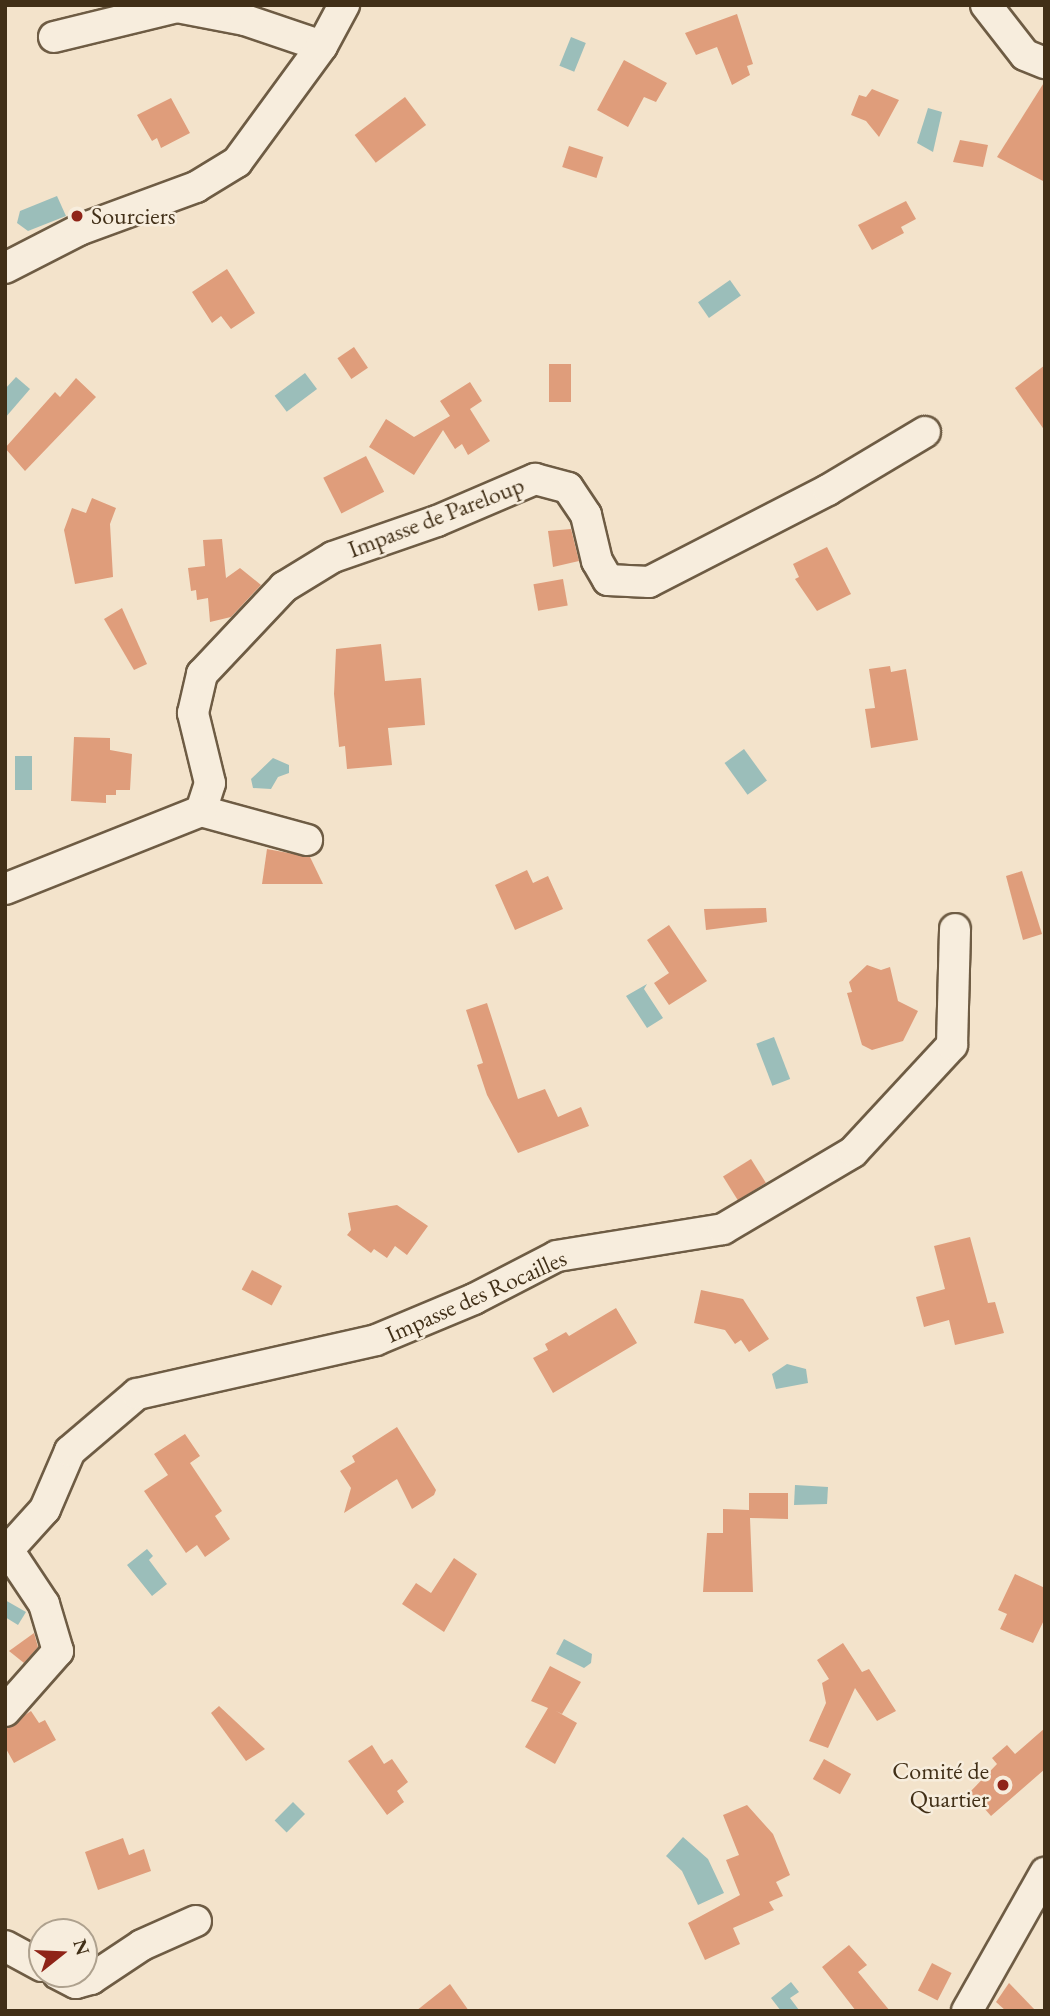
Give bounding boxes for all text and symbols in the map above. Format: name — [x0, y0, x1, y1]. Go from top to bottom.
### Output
place label: Sourciers — [91, 202, 175, 230]
marker: Sourciers — [69, 208, 85, 224]
street label: Impasse de Pareloup — [344, 470, 528, 564]
street label: Impasse des Rocailles — [381, 1243, 571, 1349]
place label: Comité de Quartier — [892, 1757, 989, 1813]
marker: Comité de Quartier — [995, 1777, 1011, 1793]
north arrow — [28, 1918, 98, 1988]
text: N — [67, 1936, 96, 1958]

